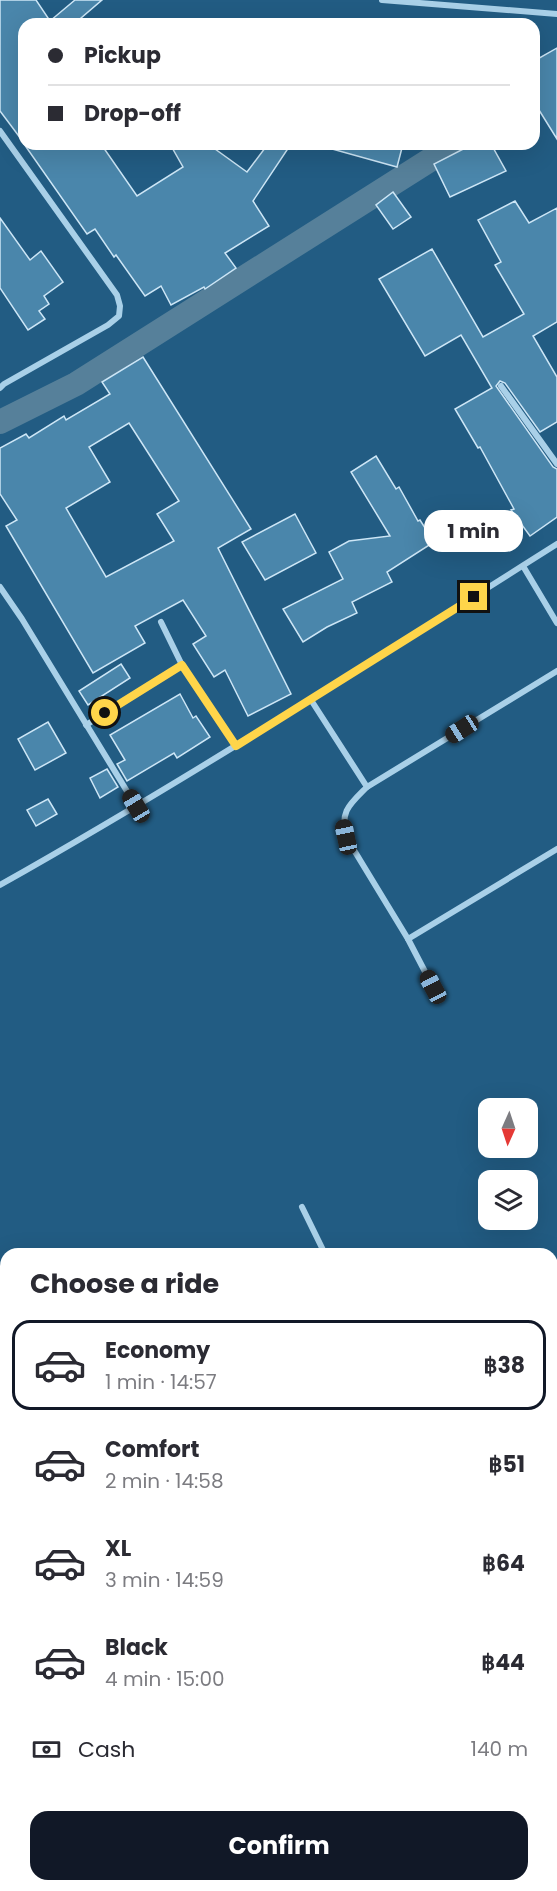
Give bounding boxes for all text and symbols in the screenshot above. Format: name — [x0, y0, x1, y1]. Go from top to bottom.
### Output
text: Pickup — [84, 40, 161, 71]
text: Drop-off — [84, 98, 181, 129]
callout: 1 min — [424, 510, 524, 552]
text: 1 min — [447, 517, 500, 545]
route end — [460, 583, 487, 610]
route start — [91, 699, 118, 726]
car — [442, 712, 482, 746]
car — [119, 786, 153, 826]
car — [333, 818, 359, 856]
car — [417, 967, 449, 1007]
north arrow — [478, 1098, 538, 1158]
map controls — [478, 1098, 538, 1230]
button: layers — [478, 1170, 538, 1230]
text: Choose a ride — [30, 1265, 219, 1302]
text: Economy — [105, 1335, 210, 1366]
icon: car — [33, 1338, 87, 1392]
text: ฿38 — [483, 1350, 525, 1381]
text: 1 min · 14:57 — [105, 1368, 217, 1396]
text: Comfort — [105, 1434, 199, 1465]
icon: car — [33, 1437, 87, 1491]
text: ฿51 — [488, 1449, 525, 1480]
text: 2 min · 14:58 — [105, 1467, 224, 1495]
text: XL — [105, 1533, 131, 1564]
icon: car — [33, 1536, 87, 1590]
text: ฿64 — [482, 1548, 525, 1579]
text: 3 min · 14:59 — [105, 1566, 224, 1594]
text: Black — [105, 1632, 168, 1663]
icon: car — [33, 1635, 87, 1689]
text: ฿44 — [481, 1647, 525, 1678]
text: 4 min · 15:00 — [105, 1665, 225, 1693]
icon: cash — [30, 1733, 63, 1766]
text: Cash — [78, 1734, 135, 1765]
text: 140 m — [471, 1735, 528, 1763]
button: Confirm — [30, 1811, 528, 1880]

